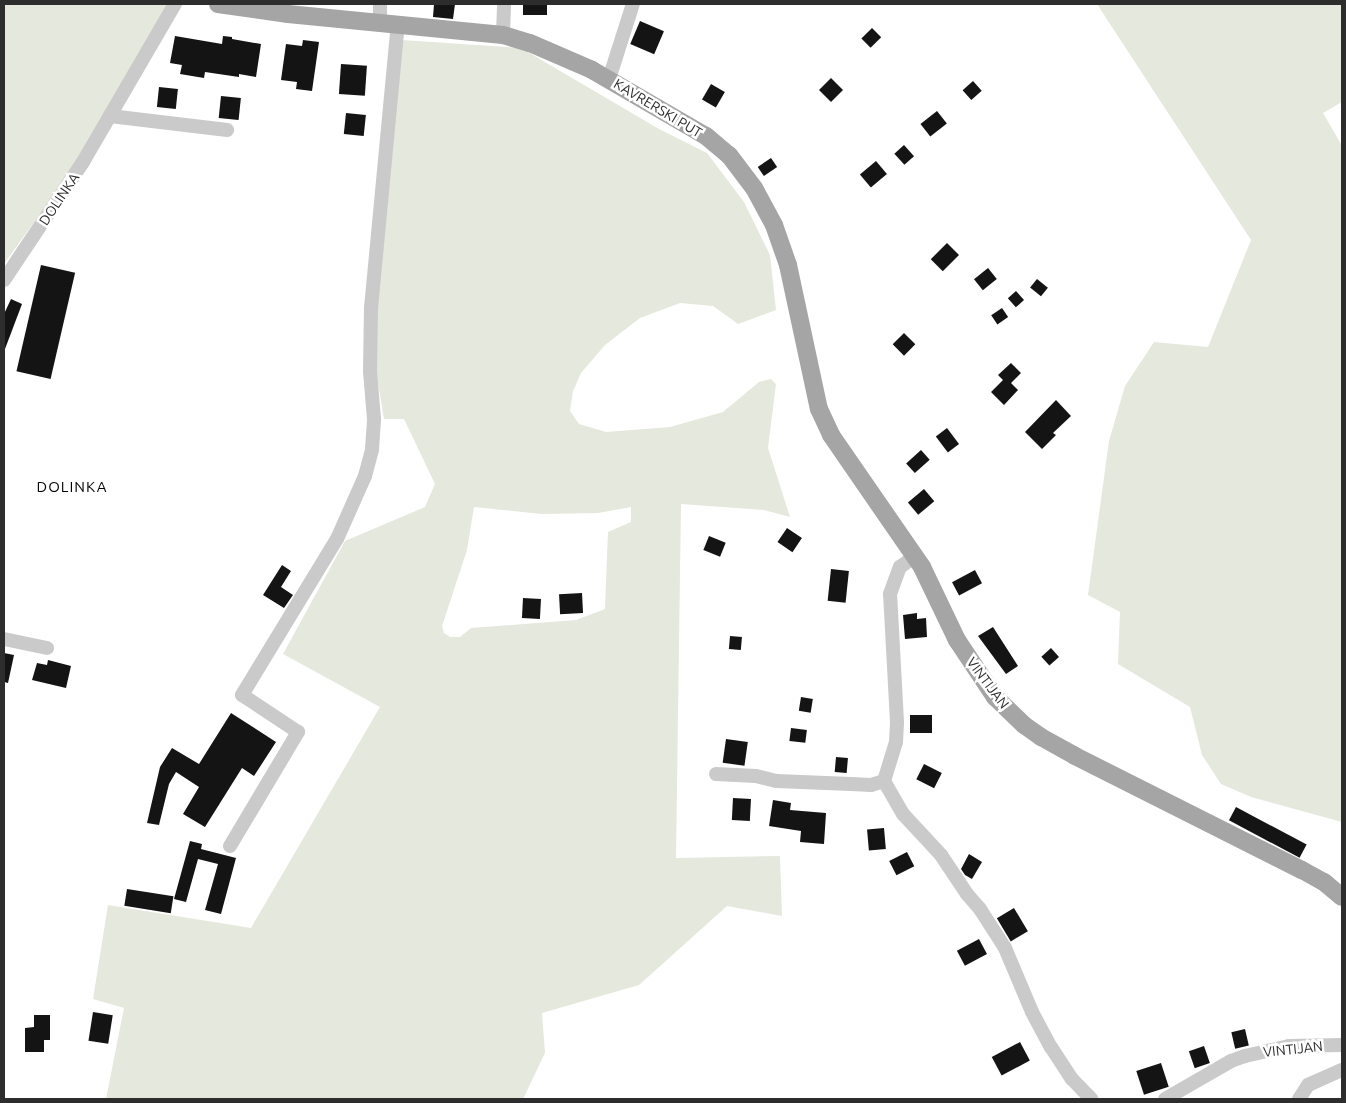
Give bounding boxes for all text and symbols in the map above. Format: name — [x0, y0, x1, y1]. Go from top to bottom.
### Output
street label: KAVRERSKI PUT — [611, 75, 705, 141]
street label: DOLINKA — [35, 170, 83, 228]
district label: DOLINKA — [36, 478, 108, 496]
street label: VINTIJAN — [963, 654, 1013, 712]
street label: VINTIJAN — [1262, 1038, 1324, 1060]

